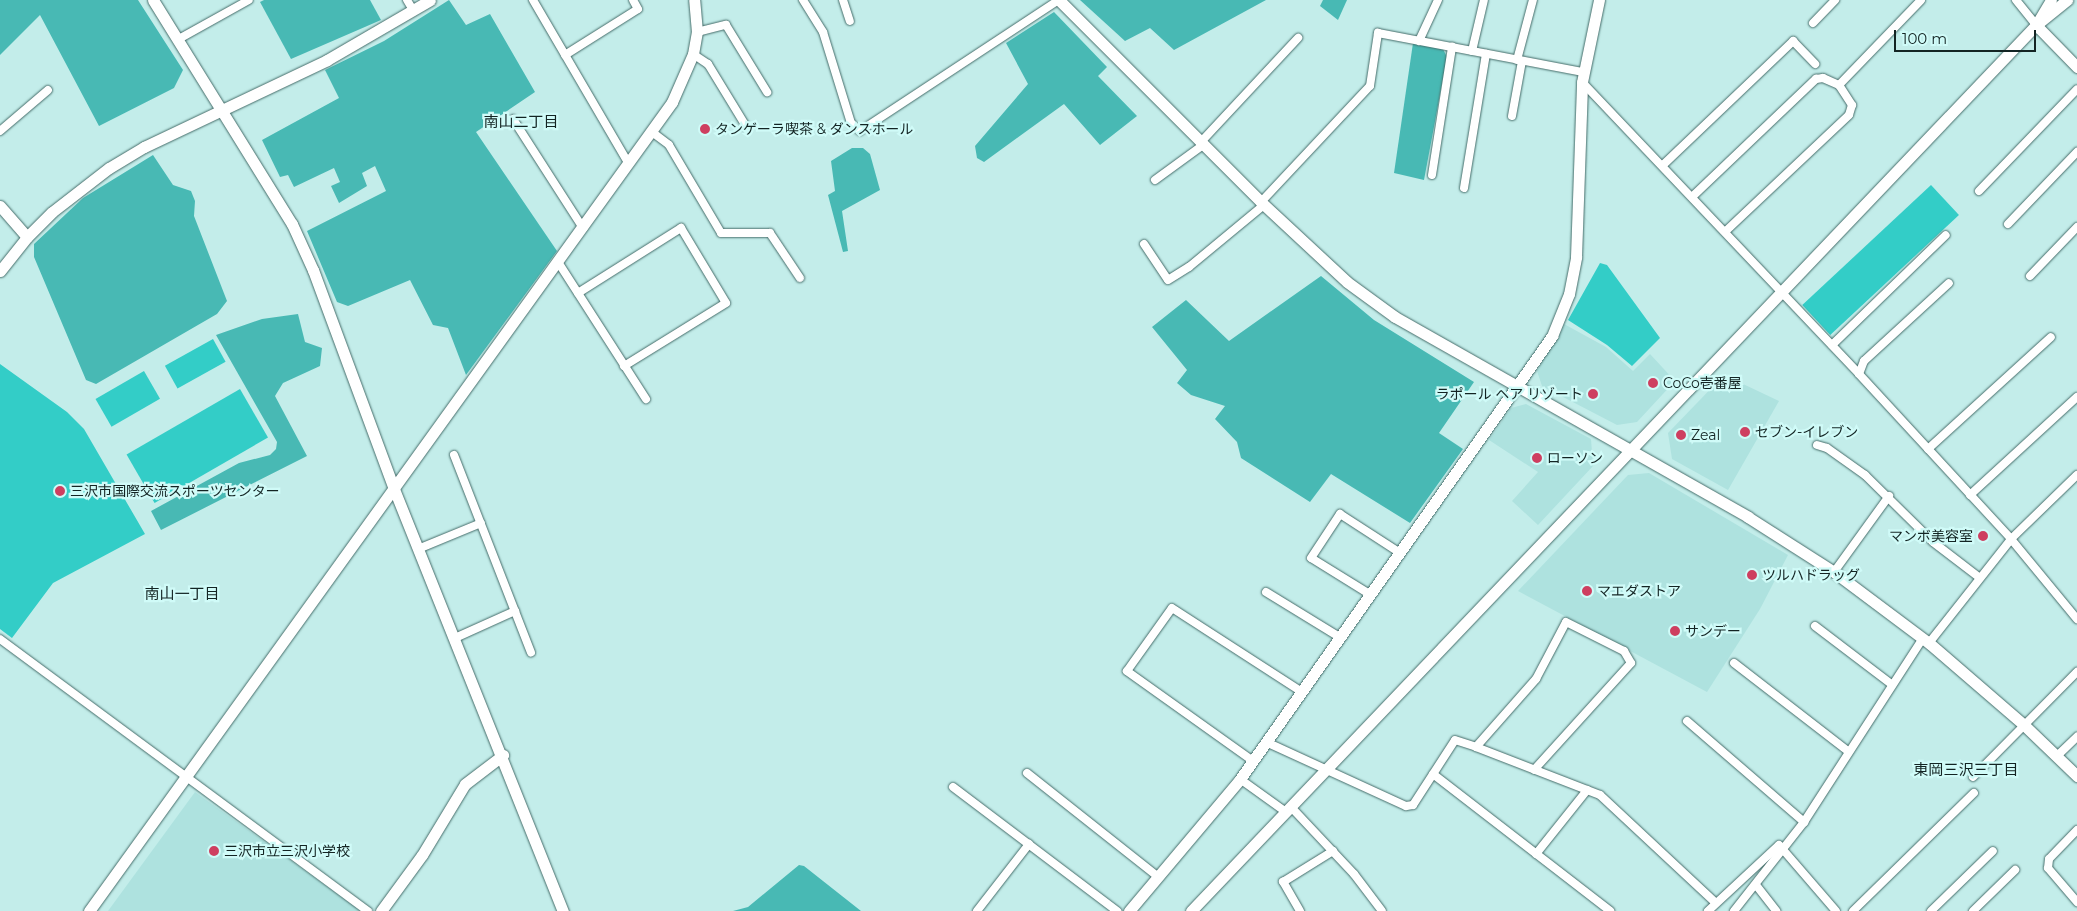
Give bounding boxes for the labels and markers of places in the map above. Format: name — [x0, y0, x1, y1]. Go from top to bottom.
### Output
place label: タンゲーラ喫茶 & ダンスホール — [715, 121, 914, 137]
marker: タンゲーラ喫茶 & ダンスホール — [699, 123, 711, 135]
place label: CoCo壱番屋 — [1663, 375, 1742, 391]
marker: CoCo壱番屋 — [1647, 377, 1659, 389]
place label: ラポール ヘア リゾート — [1436, 386, 1583, 402]
marker: ラポール ヘア リゾート — [1587, 388, 1599, 400]
place label: セブン-イレブン — [1755, 424, 1858, 440]
marker: セブン-イレブン — [1739, 426, 1751, 438]
place label: Zeal — [1691, 427, 1720, 443]
marker: Zeal — [1675, 429, 1687, 441]
place label: ローソン — [1547, 450, 1603, 466]
marker: ローソン — [1531, 452, 1543, 464]
place label: 三沢市国際交流スポーツセンター — [70, 483, 280, 499]
marker: 三沢市国際交流スポーツセンター — [54, 485, 66, 497]
place label: マンボ美容室 — [1889, 528, 1973, 544]
marker: マンボ美容室 — [1977, 530, 1989, 542]
place label: ツルハドラッグ — [1762, 567, 1860, 583]
marker: ツルハドラッグ — [1746, 569, 1758, 581]
place label: マエダストア — [1597, 583, 1681, 599]
marker: マエダストア — [1581, 585, 1593, 597]
place label: サンデー — [1685, 623, 1741, 639]
marker: サンデー — [1669, 625, 1681, 637]
place label: 三沢市立三沢小学校 — [224, 843, 350, 859]
marker: 三沢市立三沢小学校 — [208, 845, 220, 857]

